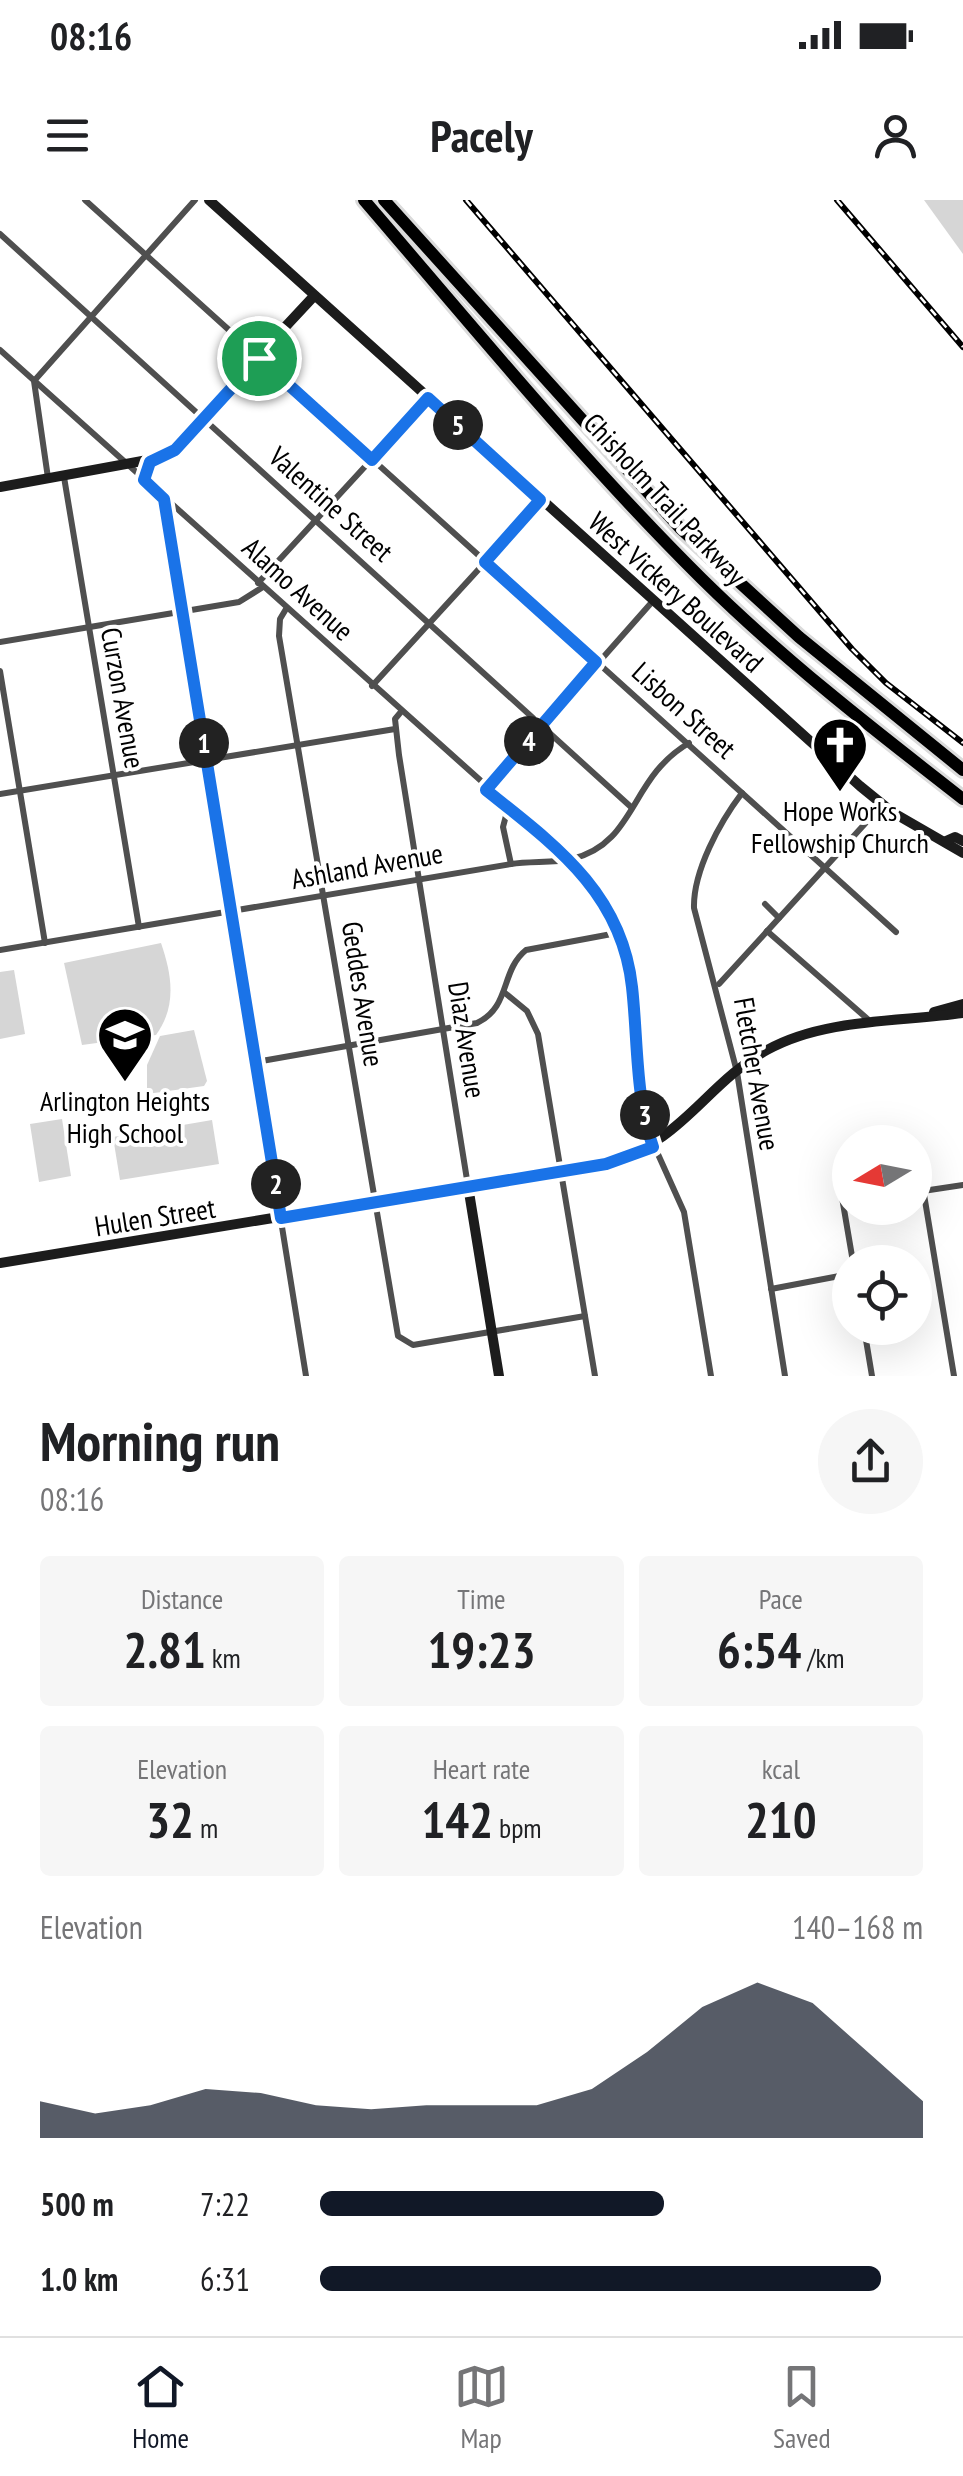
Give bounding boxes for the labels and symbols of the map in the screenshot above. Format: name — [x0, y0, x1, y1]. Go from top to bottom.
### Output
pin — [217, 316, 302, 401]
pin: 5 — [433, 400, 483, 450]
street label: Chisholm Trail Parkway — [576, 405, 755, 593]
street label: Valentine Street — [261, 437, 401, 569]
street label: West Vickery Boulevard — [581, 503, 772, 680]
street label: Alamo Avenue — [235, 529, 362, 648]
street label: Curzon Avenue — [93, 625, 154, 771]
street label: Lisbon Street — [625, 653, 744, 766]
church icon: Hope Works Fellowship Church — [810, 715, 870, 794]
pin: 4 — [504, 716, 554, 766]
pin: 1 — [179, 718, 229, 768]
place label: Hope Works Fellowship Church — [751, 792, 929, 861]
street label: Ashland Avenue — [288, 834, 446, 897]
street label: Geddes Avenue — [334, 919, 393, 1069]
street label: Diaz Avenue — [440, 979, 495, 1101]
street label: Fletcher Avenue — [726, 995, 789, 1153]
school or university icon: Arlington Heights High School — [95, 1005, 155, 1084]
place label: Arlington Heights High School — [40, 1082, 210, 1151]
pin: 3 — [620, 1090, 670, 1140]
north arrow — [832, 1125, 932, 1225]
pin: 2 — [251, 1159, 301, 1209]
street label: Hulen Street — [92, 1189, 218, 1244]

